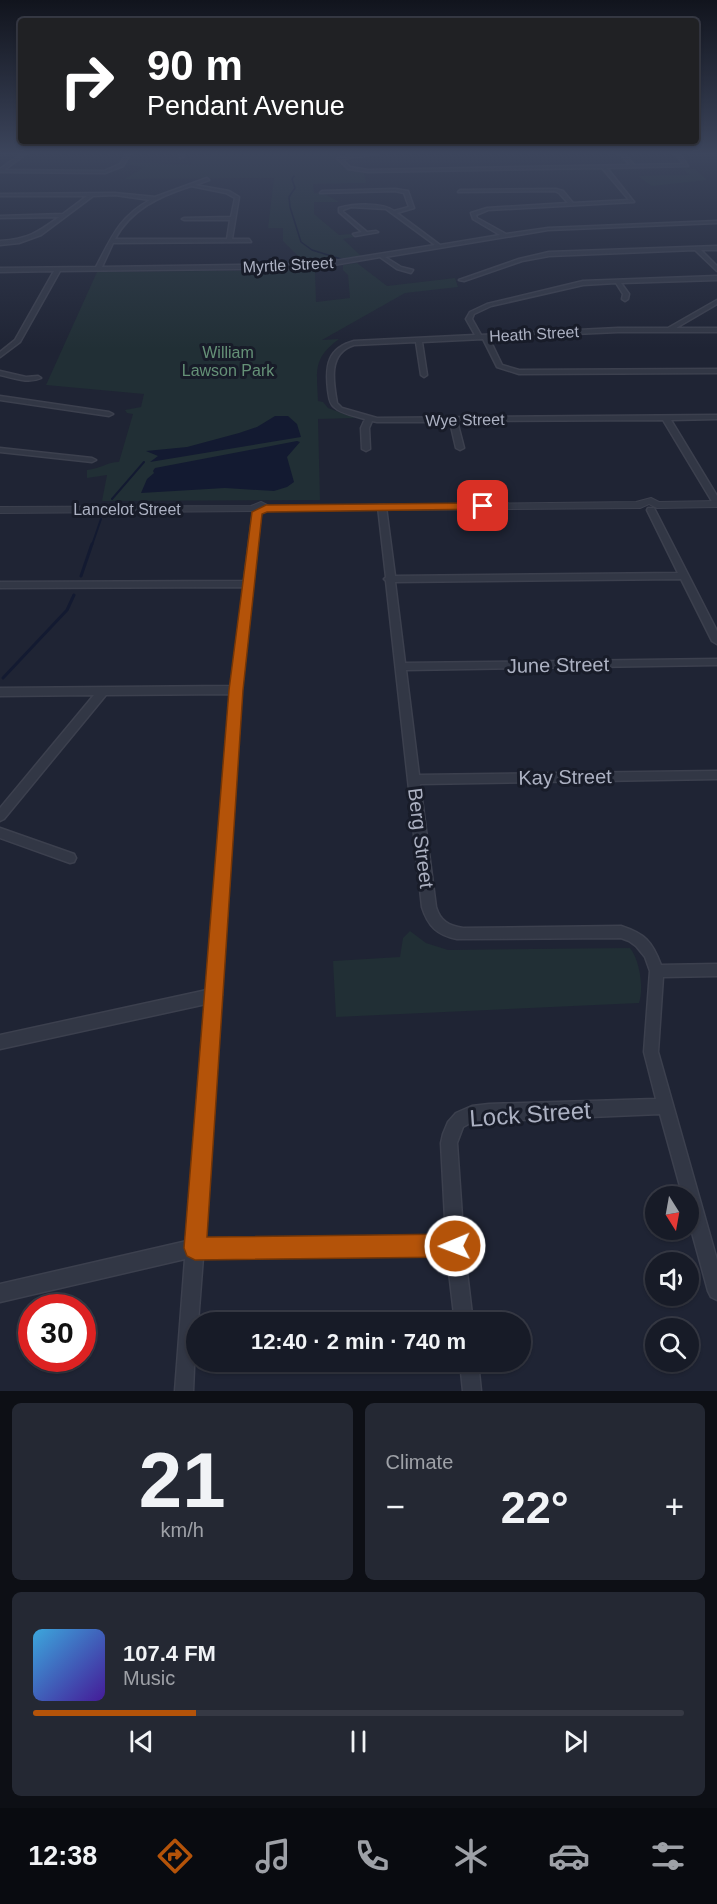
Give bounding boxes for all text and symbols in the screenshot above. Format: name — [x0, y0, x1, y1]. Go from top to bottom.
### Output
icon: right — [48, 42, 126, 120]
text: 90 m — [147, 42, 243, 89]
text: Pendant Avenue — [147, 91, 345, 121]
street label: Myrtle Street — [242, 254, 334, 276]
street label: Heath Street — [489, 323, 580, 345]
park label: William Lawson Park — [182, 344, 275, 379]
street label: Wye Street — [425, 411, 505, 429]
pin — [457, 480, 508, 531]
icon: arrive — [466, 489, 499, 522]
street label: Lancelot Street — [73, 501, 181, 518]
street label: June Street — [507, 653, 610, 677]
street label: Kay Street — [518, 765, 612, 789]
street label: Berg Street — [404, 786, 438, 890]
street label: Lock Street — [469, 1096, 592, 1132]
north arrow — [645, 1186, 699, 1240]
map controls — [645, 1186, 699, 1372]
position arrow — [423, 1214, 487, 1278]
button: sound — [645, 1252, 699, 1306]
speed limit sign: 30 — [18, 1294, 96, 1372]
button: search — [645, 1318, 699, 1372]
text: 12:40 · 2 min · 740 m — [251, 1329, 466, 1354]
text: 21 — [139, 1436, 226, 1524]
text: Climate — [386, 1451, 453, 1473]
text: 22° — [501, 1482, 569, 1533]
text: − — [386, 1488, 405, 1525]
text: + — [665, 1488, 684, 1525]
text: km/h — [161, 1519, 204, 1541]
text: 107.4 FM — [123, 1641, 216, 1666]
text: Music — [123, 1667, 175, 1689]
icon: previous — [125, 1725, 158, 1758]
icon: pause — [342, 1725, 375, 1758]
icon: next — [559, 1725, 592, 1758]
icon: directions — [154, 1835, 196, 1877]
icon: music — [252, 1835, 294, 1877]
icon: phone — [351, 1835, 393, 1877]
icon: climate — [450, 1835, 492, 1877]
icon: car — [548, 1835, 590, 1877]
icon: filters — [647, 1835, 689, 1877]
text: 12:38 — [28, 1841, 97, 1871]

